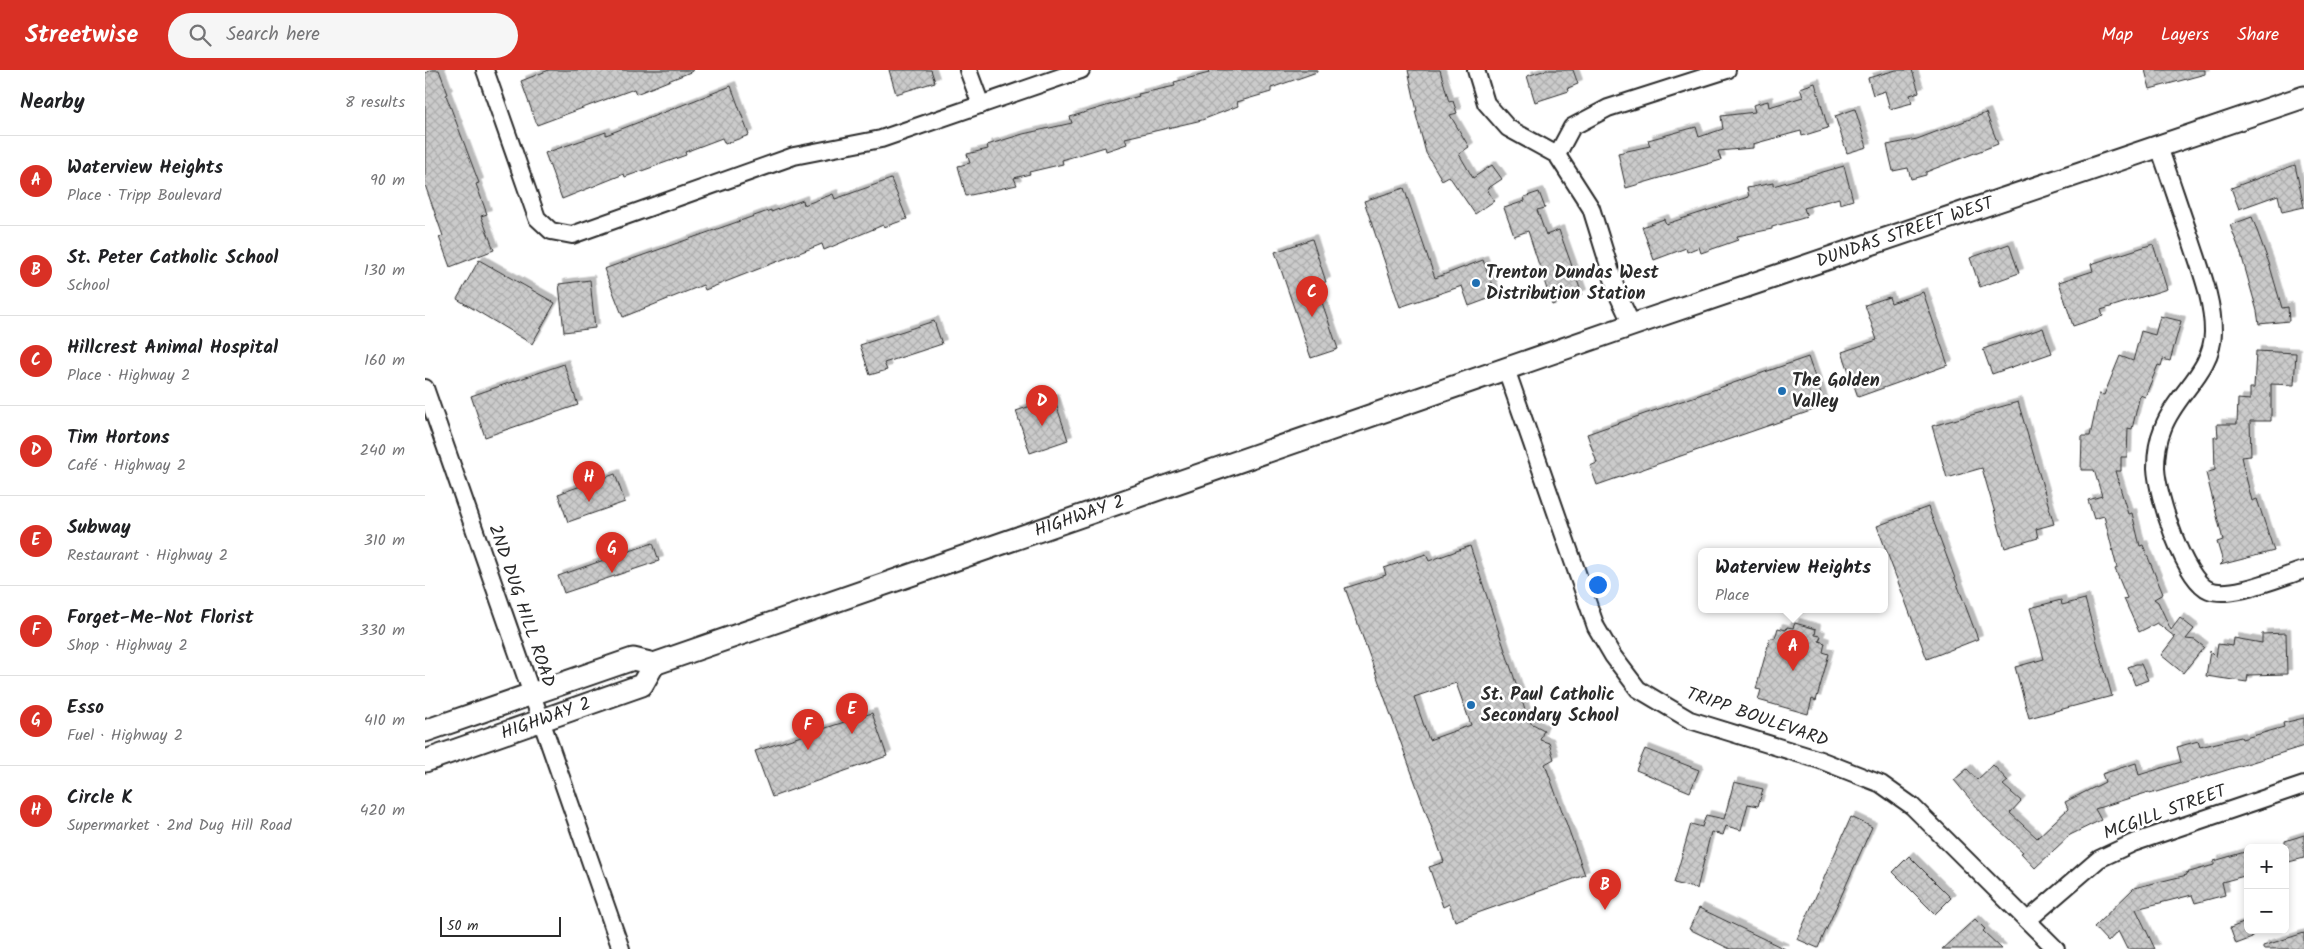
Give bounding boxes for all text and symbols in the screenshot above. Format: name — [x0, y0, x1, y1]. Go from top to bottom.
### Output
search box — [168, 13, 518, 58]
text: Streetwise — [25, 16, 138, 55]
text: Search here — [226, 20, 320, 50]
icon: search — [186, 21, 214, 49]
text: Map — [2102, 21, 2133, 50]
text: Layers — [2161, 21, 2209, 50]
text: Share — [2237, 21, 2279, 50]
text: Nearby — [20, 86, 85, 119]
text: 8 results — [345, 90, 405, 115]
text: Waterview Heights — [67, 153, 223, 183]
text: A — [31, 168, 41, 193]
text: 90 m — [370, 168, 405, 193]
text: Place · Tripp Boulevard — [67, 183, 221, 208]
street label: DUNDAS STREET WEST — [1812, 188, 1999, 276]
text: St. Peter Catholic School — [67, 243, 278, 273]
text: B — [31, 258, 41, 283]
text: 130 m — [364, 258, 405, 283]
place label: Trenton Dundas West Distribution Station — [1486, 259, 1660, 309]
text: School — [67, 273, 110, 298]
pin: C — [1296, 276, 1328, 317]
marker: Trenton Dundas West Distribution Station — [1470, 277, 1482, 289]
text: Hillcrest Animal Hospital — [67, 333, 278, 363]
text: C — [31, 348, 41, 373]
text: 160 m — [364, 348, 405, 373]
text: Place · Highway 2 — [67, 363, 190, 388]
place label: The Golden Valley — [1792, 367, 1880, 417]
pin: D — [1026, 385, 1058, 426]
marker: The Golden Valley — [1776, 385, 1788, 397]
text: Tim Hortons — [67, 423, 170, 453]
text: D — [31, 438, 41, 463]
text: 240 m — [360, 438, 405, 463]
text: Café · Highway 2 — [67, 453, 186, 478]
pin: H — [573, 461, 605, 502]
street label: HIGHWAY 2 — [1030, 487, 1129, 546]
text: Subway — [67, 513, 131, 543]
street label: 2ND DUG HILL ROAD — [480, 521, 563, 692]
text: E — [32, 528, 40, 553]
text: 310 m — [364, 528, 405, 553]
pin: G — [596, 532, 628, 573]
text: Restaurant · Highway 2 — [67, 543, 228, 568]
popup — [1698, 548, 1888, 613]
text: Waterview Heights — [1715, 553, 1871, 583]
your location — [1585, 572, 1611, 598]
text: Place — [1715, 583, 1749, 608]
text: Forget-Me-Not Florist — [67, 603, 253, 633]
text: F — [32, 618, 40, 643]
text: 330 m — [360, 618, 405, 643]
pin: A — [1777, 630, 1809, 671]
text: Shop · Highway 2 — [67, 633, 188, 658]
street label: TRIPP BOULEVARD — [1682, 680, 1832, 756]
place label: St. Paul Catholic Secondary School — [1481, 681, 1619, 731]
street label: HIGHWAY 2 — [497, 690, 595, 748]
text: Esso — [67, 693, 104, 723]
pin: E — [836, 693, 868, 734]
marker: St. Paul Catholic Secondary School — [1465, 699, 1477, 711]
text: G — [31, 708, 41, 733]
text: 410 m — [364, 708, 405, 733]
pin: F — [792, 709, 824, 750]
text: Fuel · Highway 2 — [67, 723, 183, 748]
street label: MCGILL STREET — [2100, 777, 2232, 849]
text: Circle K — [67, 783, 133, 813]
text: H — [31, 798, 41, 823]
text: 420 m — [360, 798, 405, 823]
text: Supermarket · 2nd Dug Hill Road — [67, 813, 292, 838]
map controls — [2244, 844, 2289, 934]
button: + — [2244, 844, 2289, 889]
pin: B — [1589, 869, 1621, 910]
button: − — [2244, 889, 2289, 934]
scale bar — [440, 914, 561, 937]
text: 50 m — [447, 915, 478, 937]

